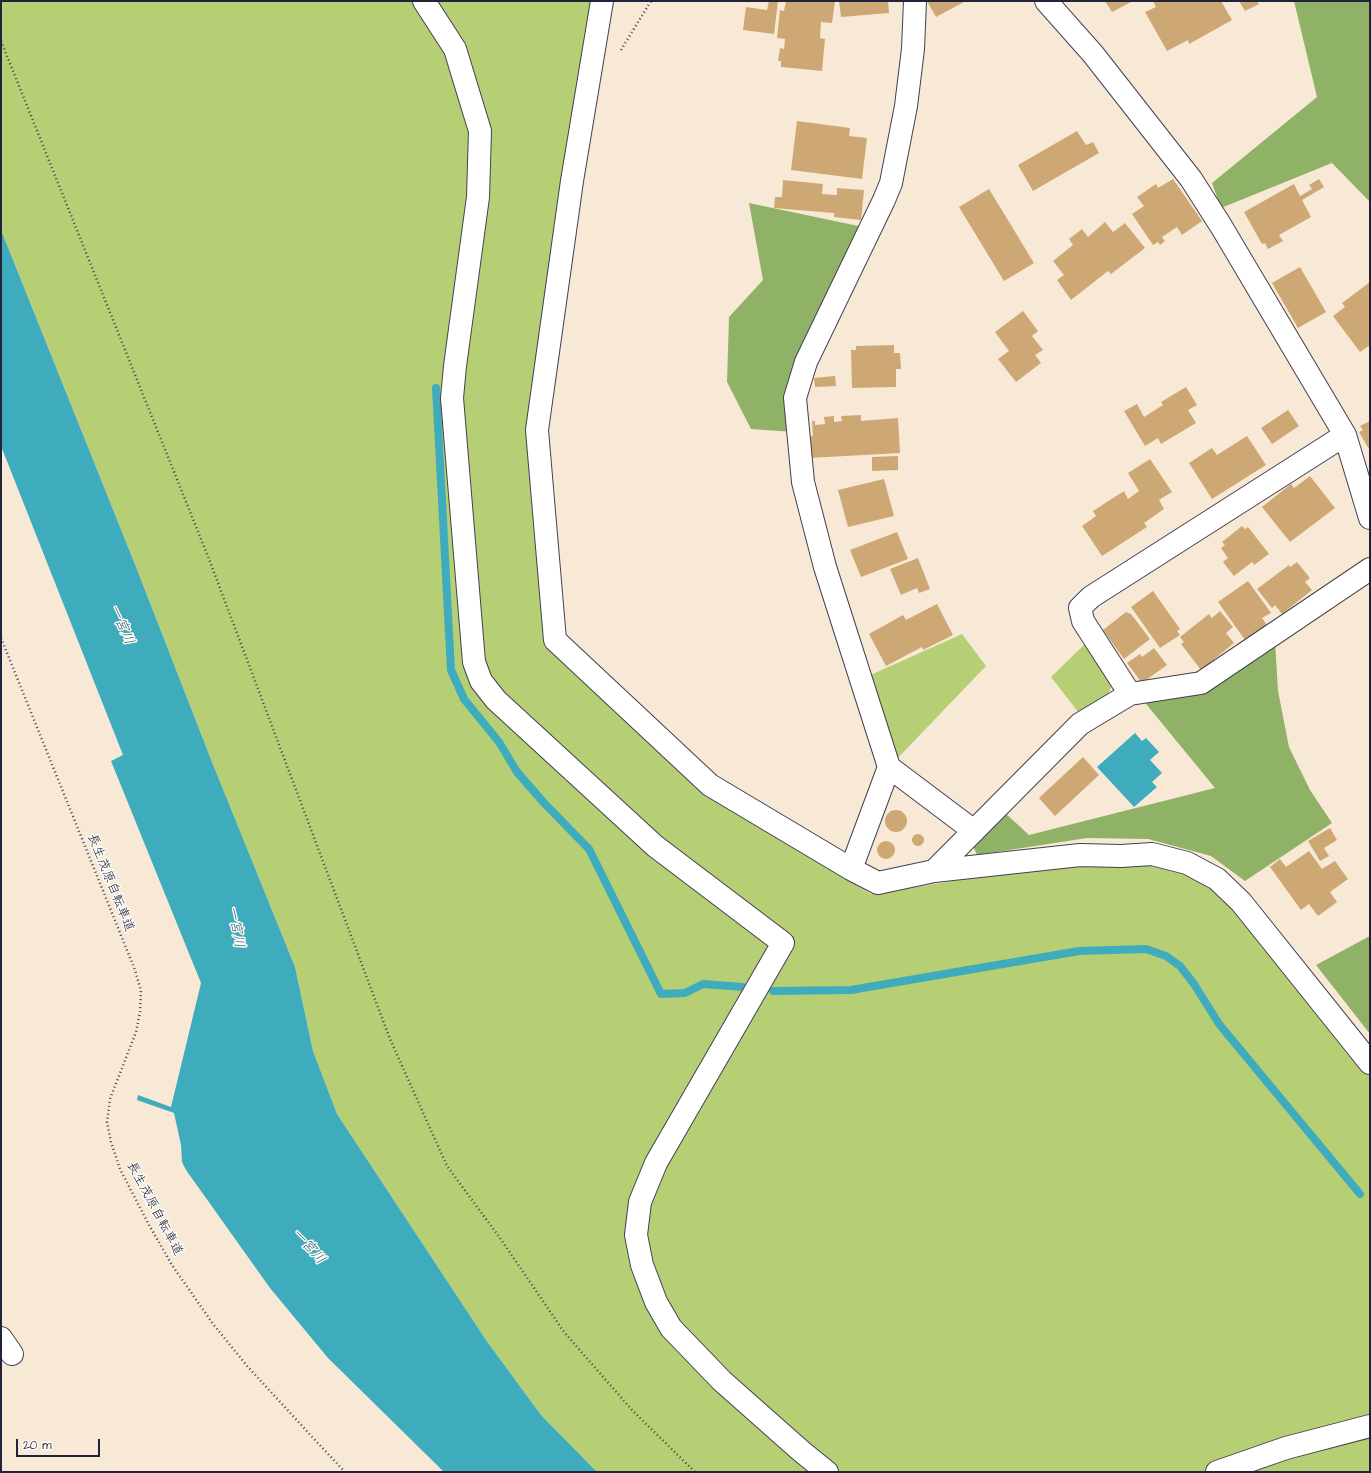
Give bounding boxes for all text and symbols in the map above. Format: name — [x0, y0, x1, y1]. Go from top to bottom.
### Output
water label: 一宮川 — [105, 602, 137, 648]
street label: 長生茂原自転車道 — [83, 832, 137, 934]
water label: 一宮川 — [223, 905, 247, 949]
street label: 長生茂原自転車道 — [123, 1159, 185, 1259]
water label: 一宮川 — [288, 1226, 328, 1268]
scale bar — [18, 1431, 102, 1457]
text: 20 m — [23, 1437, 52, 1454]

